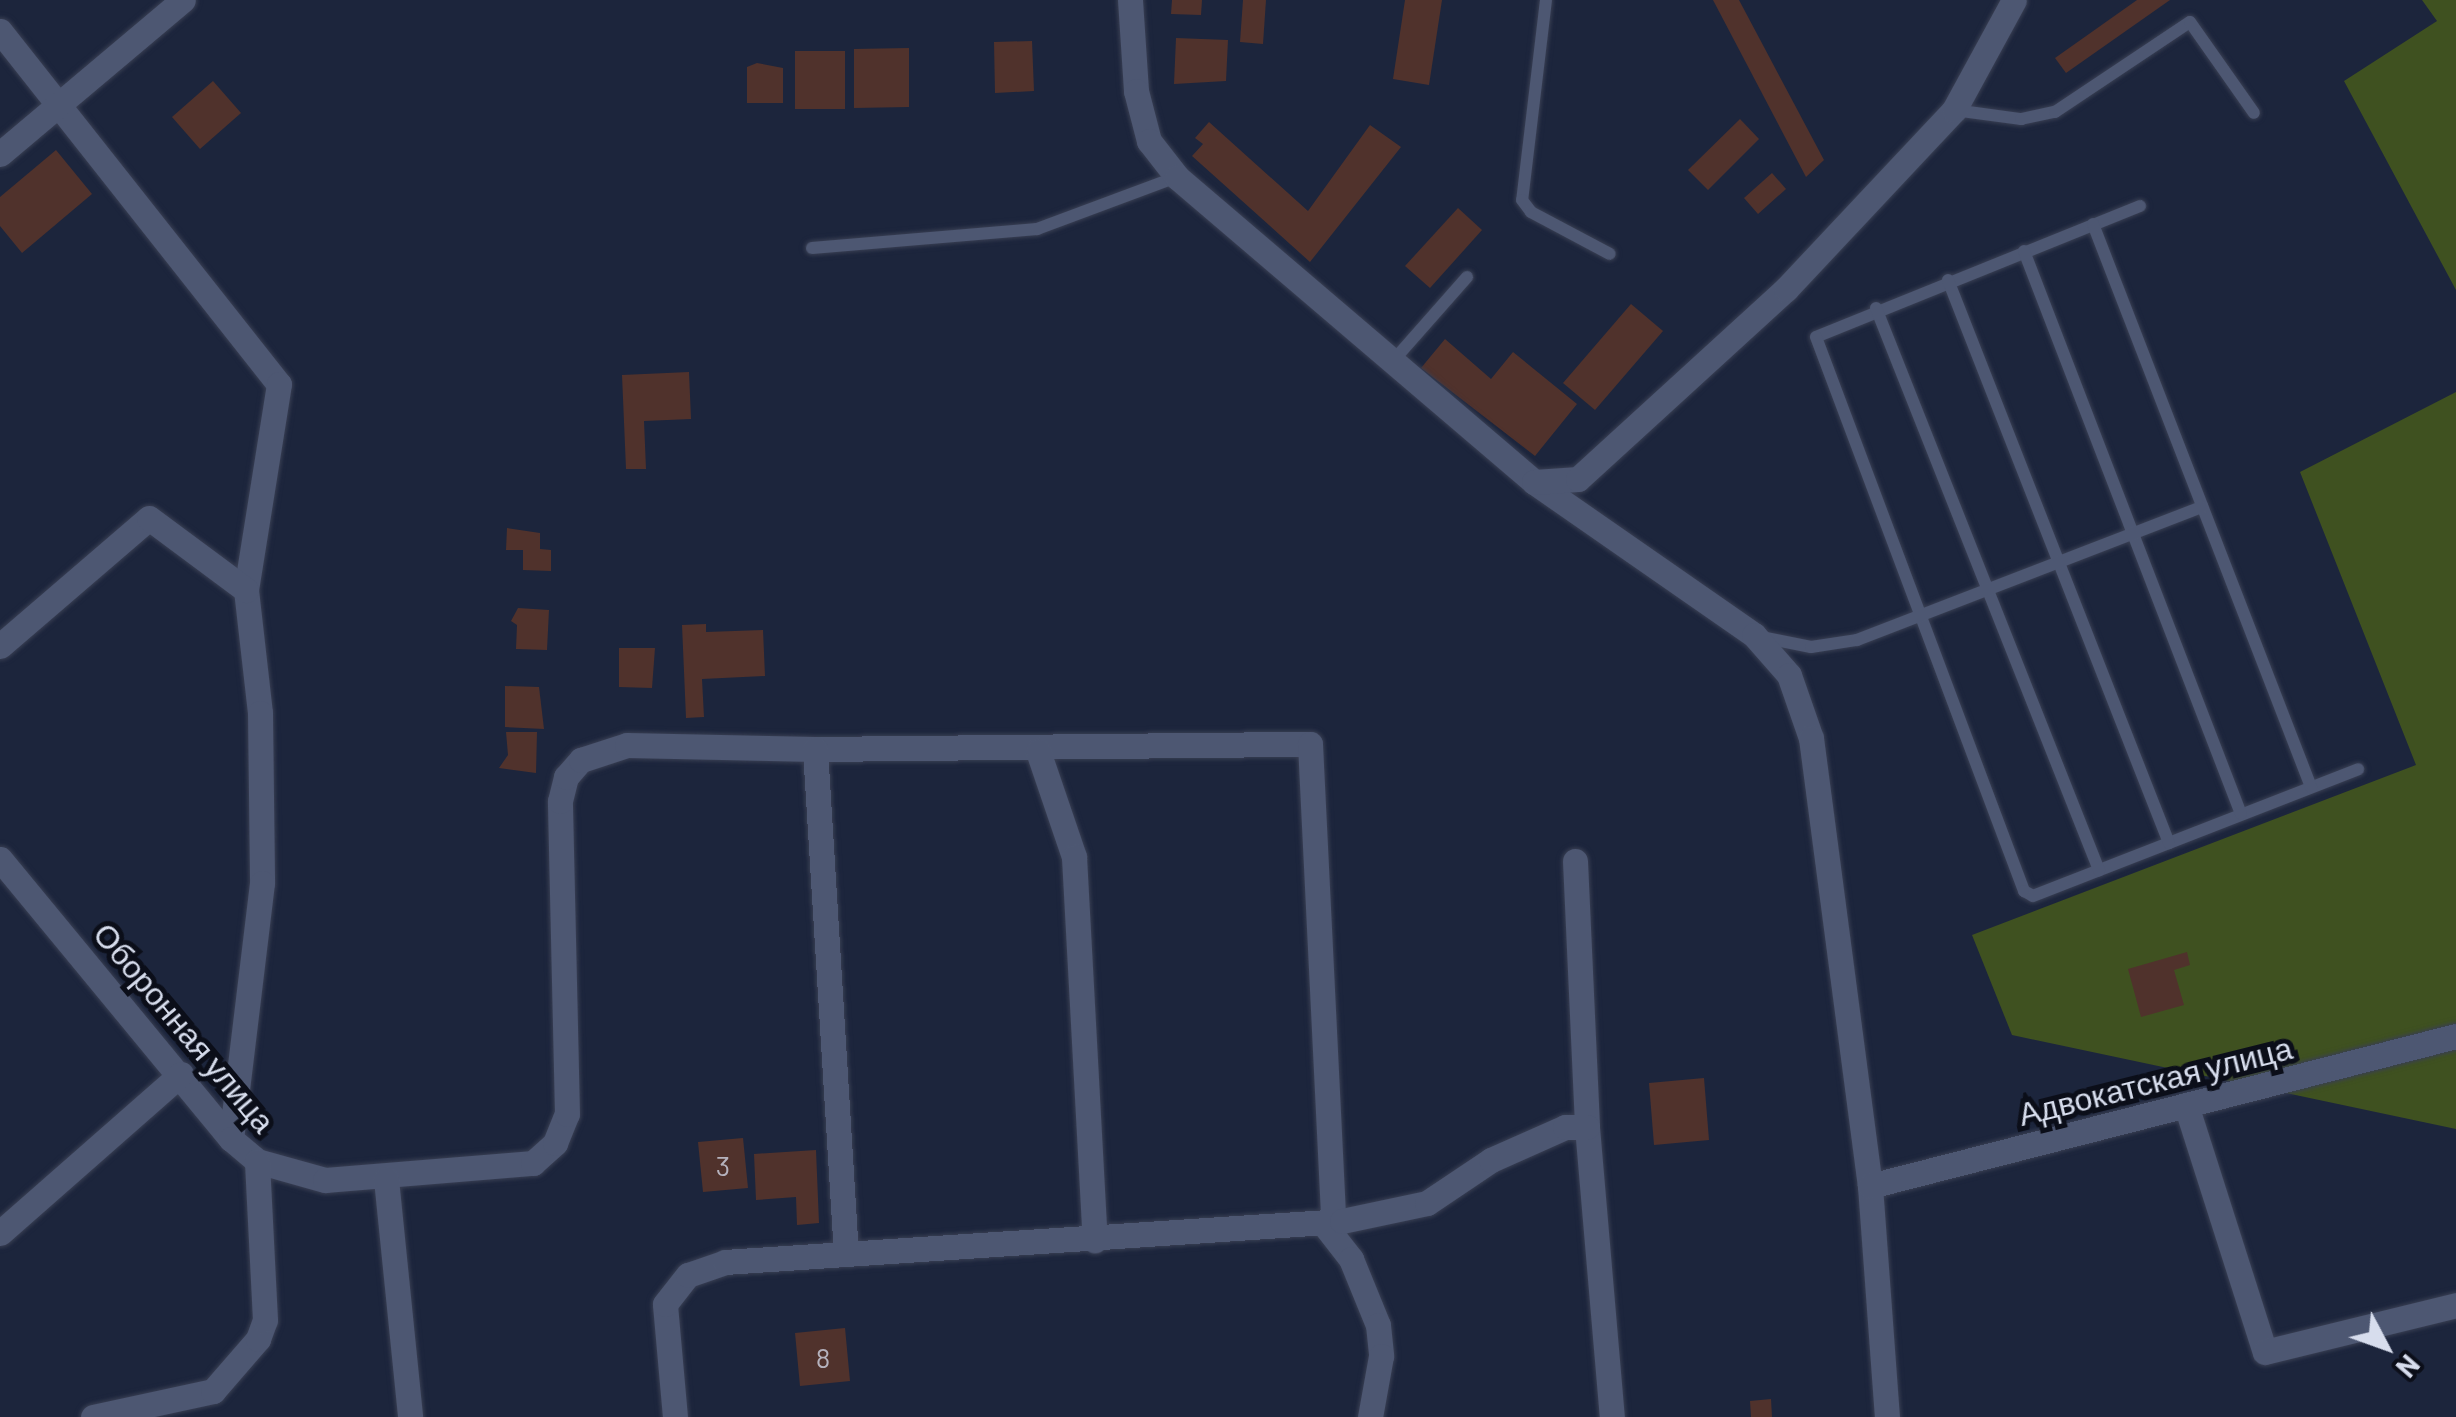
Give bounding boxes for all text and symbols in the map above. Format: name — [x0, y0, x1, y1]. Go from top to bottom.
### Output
street label: Оборонная улица — [86, 915, 284, 1139]
street label: Адвокатская улица — [2014, 1027, 2296, 1133]
house number: 3 — [716, 1148, 730, 1182]
north arrow — [2336, 1297, 2436, 1397]
house number: 8 — [816, 1340, 830, 1374]
text: N — [2390, 1349, 2428, 1385]

